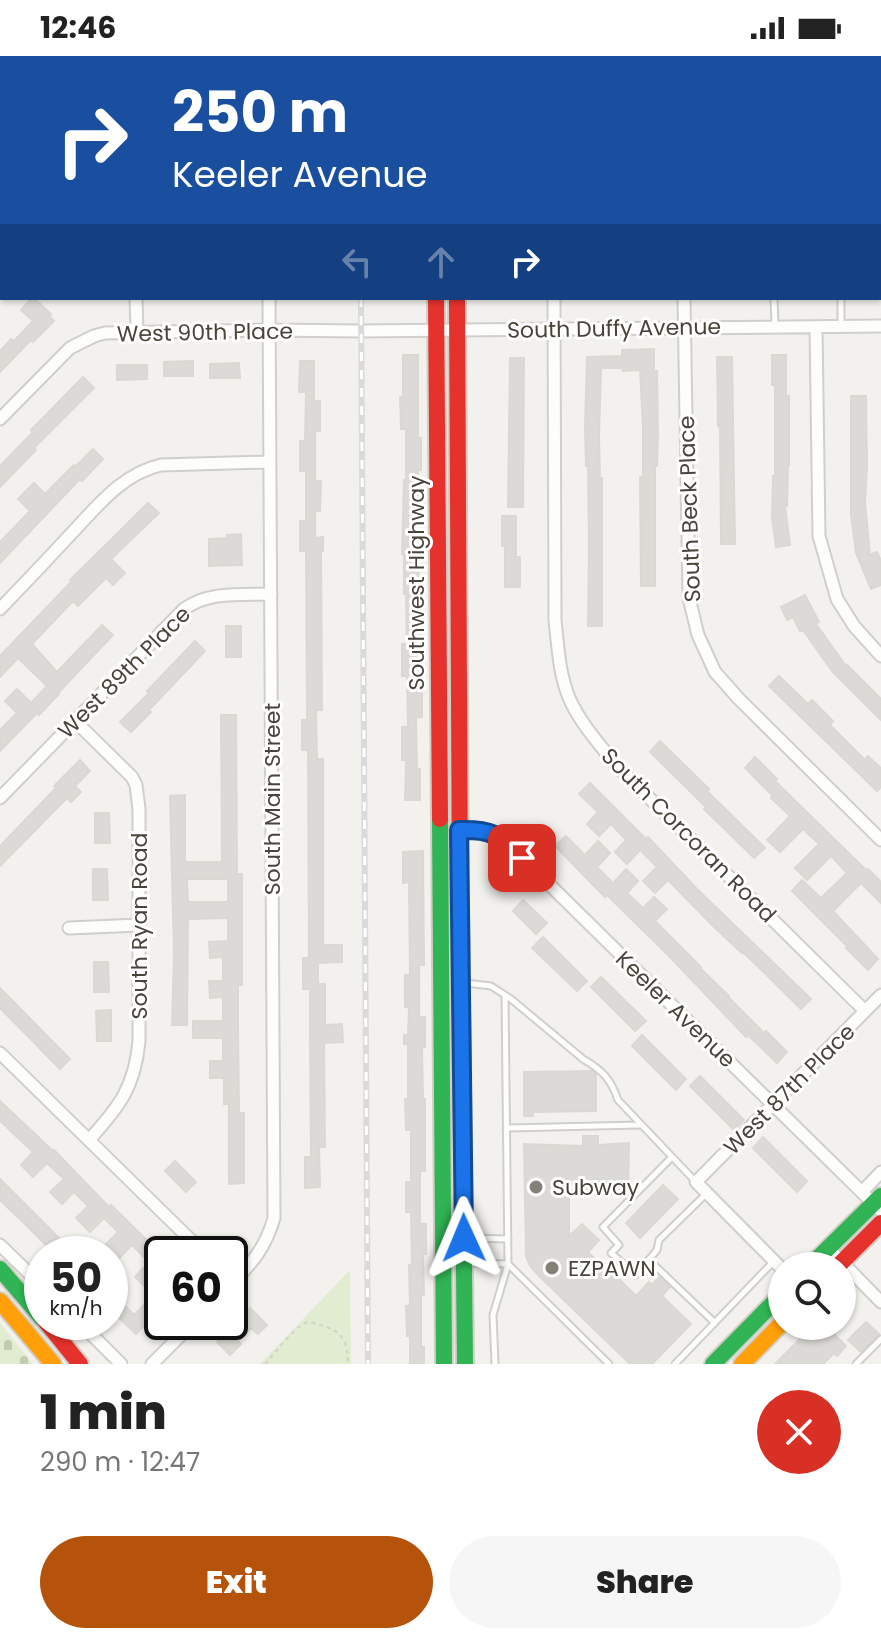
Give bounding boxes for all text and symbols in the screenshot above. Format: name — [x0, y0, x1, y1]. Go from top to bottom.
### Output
text: 12:46 — [40, 6, 116, 49]
text: 250 m — [172, 73, 348, 152]
icon: right — [40, 88, 144, 192]
text: Keeler Avenue — [172, 149, 428, 200]
icon: left — [335, 240, 379, 284]
icon: ahead — [419, 240, 463, 284]
icon: right — [503, 240, 547, 284]
street label: South Duffy Avenue — [507, 311, 721, 346]
street label: West 90th Place — [117, 315, 293, 350]
street label: South Beck Place — [671, 415, 708, 603]
street label: Southwest Highway — [401, 475, 432, 691]
street label: West 89th Place — [51, 599, 198, 746]
street label: South Main Street — [257, 703, 288, 895]
street label: South Corcoran Road — [594, 741, 783, 930]
pin — [488, 824, 556, 892]
street label: South Ryan Road — [124, 833, 155, 1019]
icon: arrive — [500, 836, 544, 880]
street label: Keeler Avenue — [609, 944, 743, 1075]
street label: West 87th Place — [717, 1017, 862, 1162]
place label: Subway — [552, 1172, 640, 1203]
marker: Subway — [527, 1178, 545, 1196]
position arrow — [422, 1196, 506, 1280]
speed limit sign: 60 — [144, 1236, 248, 1340]
text: 50 — [50, 1250, 102, 1306]
map controls — [768, 1252, 856, 1340]
button: search — [768, 1252, 856, 1340]
place label: EZPAWN — [568, 1253, 656, 1284]
marker: EZPAWN — [543, 1259, 561, 1277]
text: km/h — [49, 1294, 103, 1322]
text: 1 min — [40, 1379, 167, 1446]
button: close — [757, 1390, 841, 1474]
text: 290 m · 12:47 — [40, 1444, 200, 1480]
button: Exit — [40, 1536, 433, 1628]
button: Share — [449, 1536, 841, 1628]

